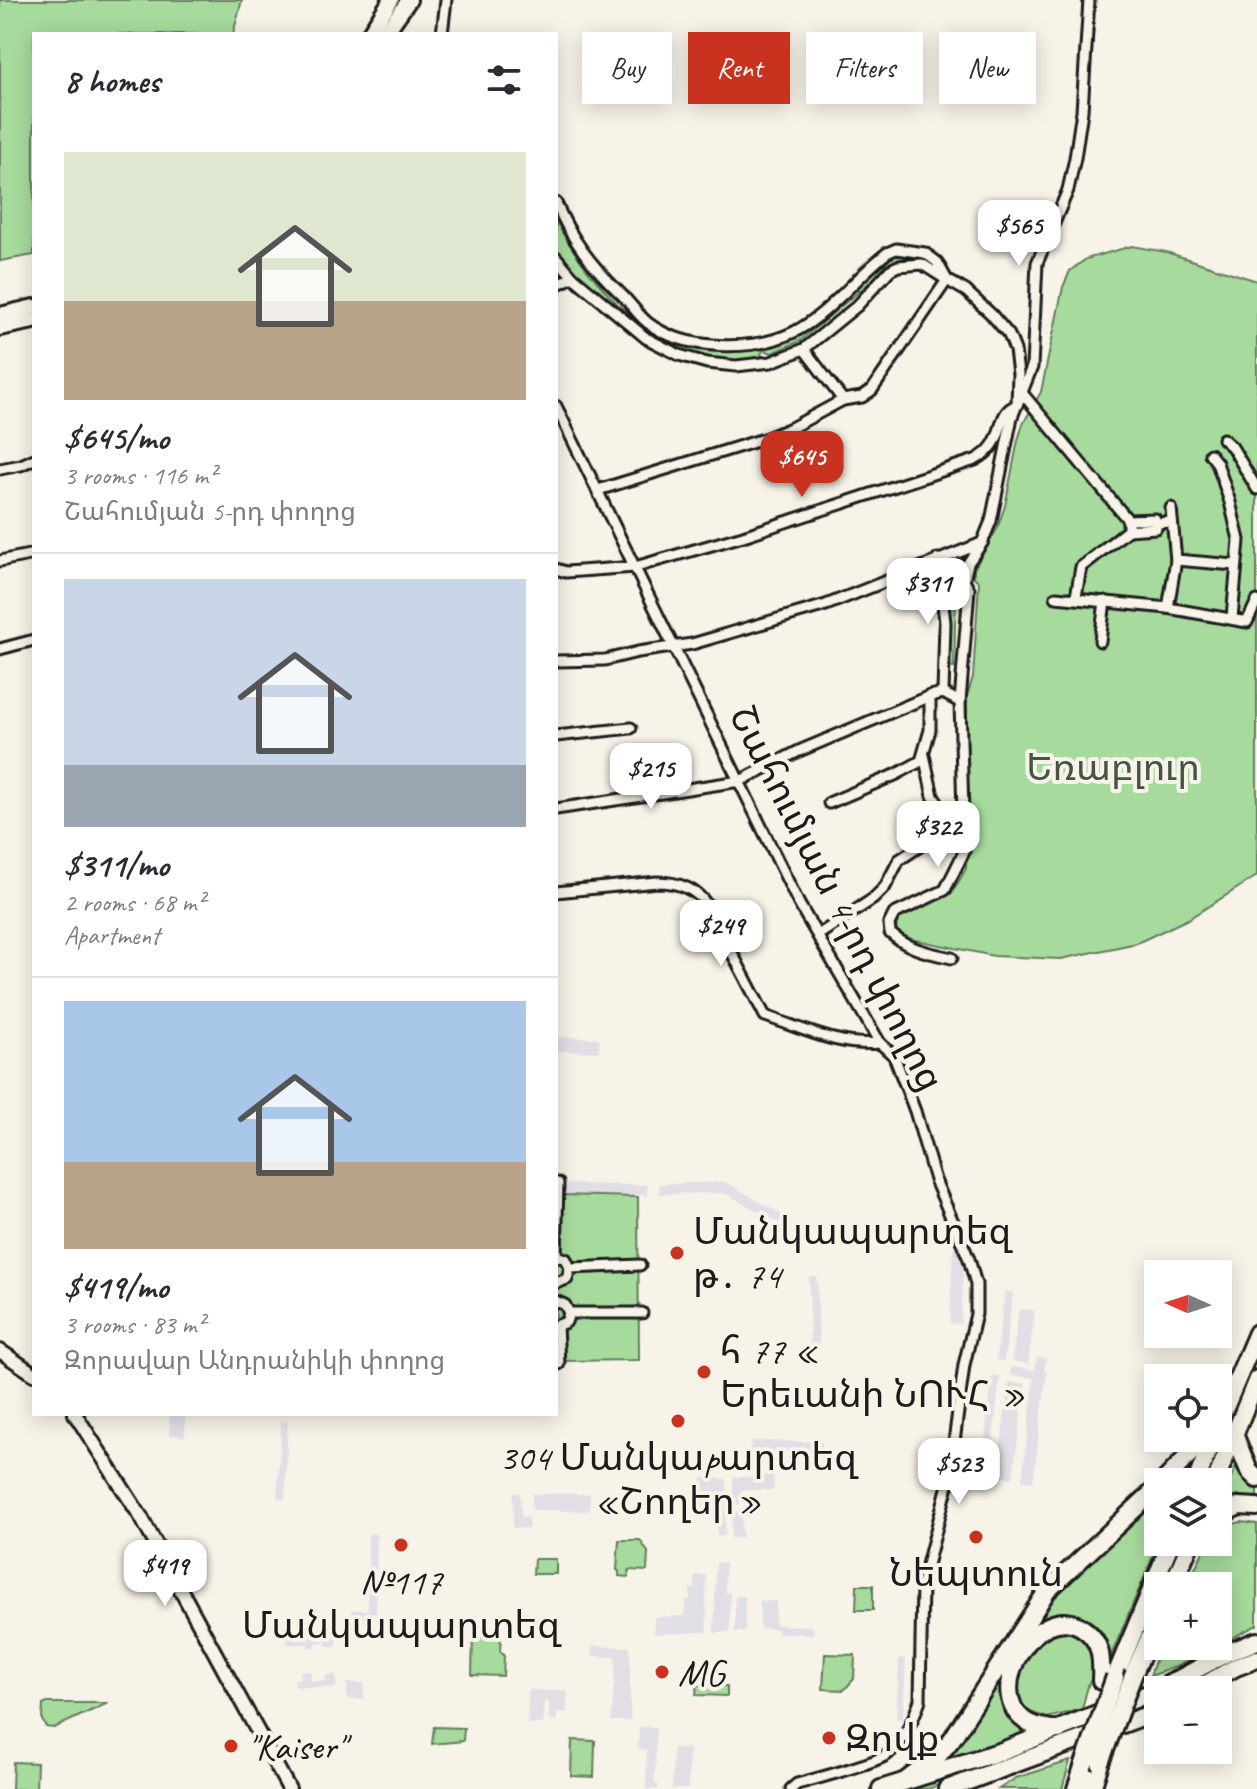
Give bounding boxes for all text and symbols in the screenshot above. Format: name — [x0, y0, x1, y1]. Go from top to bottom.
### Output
chip: Buy — [582, 32, 672, 104]
chip: Rent — [688, 32, 790, 104]
chip: Filters — [806, 32, 923, 104]
chip: New — [939, 32, 1036, 104]
icon: filters — [482, 58, 526, 102]
text: 8 homes — [64, 59, 160, 102]
pin: $565 — [972, 200, 1066, 268]
icon: home — [223, 204, 367, 348]
text: $565 — [996, 209, 1042, 242]
text: $645/mo — [64, 416, 169, 459]
pin: $645 — [755, 431, 849, 499]
text: $645 — [779, 440, 825, 473]
text: 3 rooms · 116 m² — [64, 459, 216, 492]
text: Շահումյան 5-րդ փողոց — [64, 495, 356, 528]
pin: $311 — [881, 558, 975, 626]
text: $311 — [905, 567, 951, 600]
icon: home — [223, 631, 367, 775]
street label: Շահումյան 4-րդ փողոց — [719, 698, 954, 1099]
pin: $215 — [604, 743, 698, 811]
park label: Եռաբլուր — [1026, 744, 1200, 791]
text: $215 — [628, 752, 674, 785]
pin: $322 — [891, 801, 985, 869]
text: $322 — [915, 810, 961, 843]
text: $311/mo — [64, 843, 169, 886]
text: 2 rooms · 68 m² — [64, 886, 205, 919]
pin: $249 — [674, 900, 768, 968]
text: $249 — [698, 909, 744, 942]
text: Apartment — [64, 919, 160, 952]
icon: home — [223, 1053, 367, 1197]
place label: Մանկապարտեզ թ․ 74 — [693, 1208, 1013, 1299]
marker: Մանկապարտեզ թ․ 74 — [668, 1244, 686, 1262]
north arrow — [1144, 1260, 1232, 1348]
map controls — [1144, 1260, 1232, 1764]
text: $419/mo — [64, 1265, 168, 1308]
text: 3 rooms · 83 m² — [64, 1308, 205, 1341]
place label: հ 77 « Երեւանի ՆՈՒՀ » — [720, 1327, 1025, 1418]
text: Զորավար Անդրանիկի փողոց — [64, 1344, 445, 1377]
marker: հ 77 « Երեւանի ՆՈՒՀ » — [695, 1363, 713, 1381]
button: locate — [1144, 1364, 1232, 1452]
marker: 304 Մանկաpարտեզ «Շողեր» — [669, 1412, 687, 1430]
place label: 304 Մանկաpարտեզ «Շողեր» — [499, 1434, 859, 1525]
pin: $523 — [912, 1438, 1006, 1506]
text: $523 — [936, 1447, 982, 1480]
button: layers — [1144, 1468, 1232, 1556]
marker: Նեպտուն — [967, 1528, 985, 1546]
marker: №117 Մանկապարտեզ — [392, 1536, 410, 1554]
pin: $419 — [118, 1540, 212, 1608]
text: $419 — [142, 1549, 188, 1582]
place label: Նեպտուն — [889, 1550, 1063, 1597]
place label: №117 Մանկապարտեզ — [242, 1558, 562, 1649]
button: + — [1144, 1572, 1232, 1660]
place label: MG — [678, 1649, 727, 1696]
marker: MG — [653, 1663, 671, 1681]
button: − — [1144, 1676, 1232, 1764]
place label: Զովք — [845, 1715, 939, 1762]
place label: "Kaiser" — [247, 1723, 352, 1770]
marker: Զովք — [820, 1729, 838, 1747]
marker: "Kaiser" — [222, 1737, 240, 1755]

